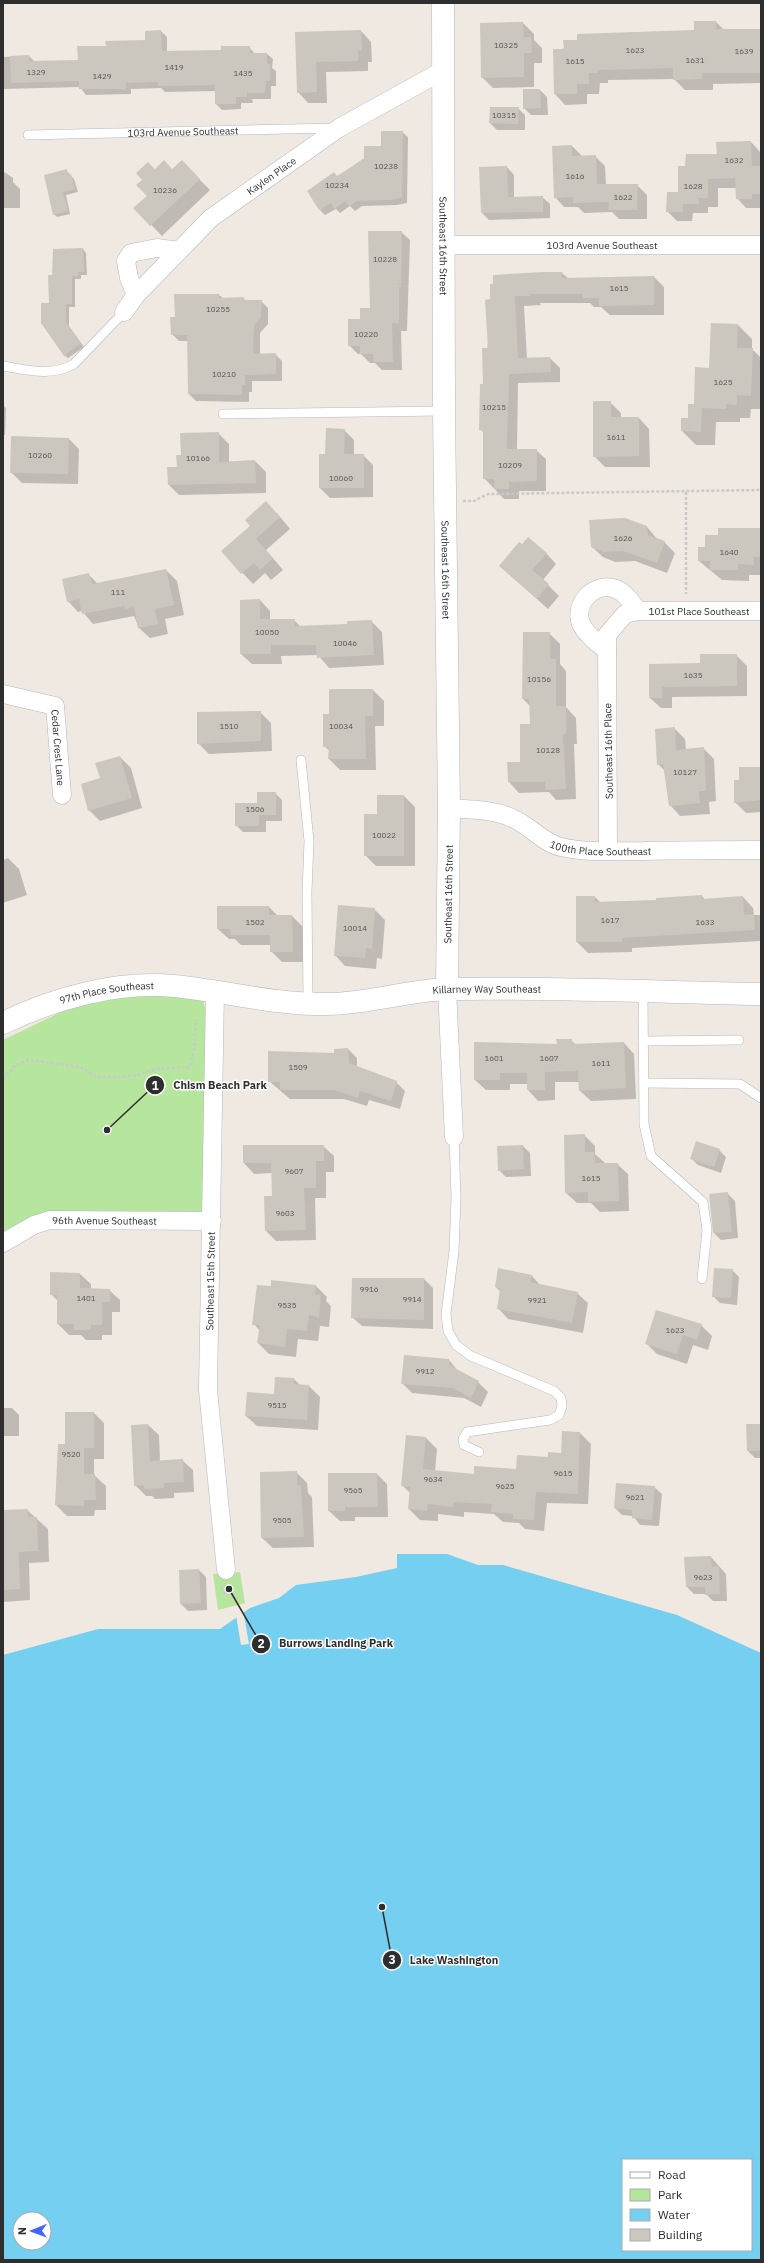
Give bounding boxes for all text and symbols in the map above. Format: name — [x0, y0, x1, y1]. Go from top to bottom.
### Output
house number: 10325 — [494, 40, 518, 50]
house number: 1623 — [625, 45, 645, 55]
house number: 1639 — [734, 46, 754, 56]
house number: 1631 — [685, 55, 705, 65]
house number: 1615 — [565, 56, 585, 66]
house number: 1419 — [164, 62, 184, 72]
house number: 1329 — [26, 67, 46, 77]
house number: 1435 — [233, 68, 253, 78]
house number: 1429 — [92, 71, 112, 81]
house number: 10315 — [492, 110, 516, 120]
street label: 103rd Avenue Southeast — [127, 124, 239, 140]
street label: Kaylen Place — [244, 154, 299, 198]
house number: 1632 — [724, 155, 744, 165]
house number: 10238 — [374, 161, 398, 171]
house number: 1616 — [565, 171, 585, 181]
house number: 10234 — [325, 180, 349, 190]
house number: 1628 — [683, 181, 703, 191]
house number: 10236 — [153, 185, 177, 195]
house number: 1622 — [613, 192, 633, 202]
street label: Southeast 16th Street — [436, 197, 450, 296]
street label: 103rd Avenue Southeast — [546, 239, 658, 252]
house number: 10228 — [373, 254, 397, 264]
house number: 1615 — [609, 283, 629, 293]
house number: 10255 — [206, 304, 230, 314]
house number: 10220 — [354, 329, 378, 339]
house number: 10210 — [212, 369, 236, 379]
house number: 1625 — [713, 377, 733, 387]
house number: 10215 — [482, 402, 506, 412]
house number: 1611 — [606, 432, 626, 442]
house number: 10260 — [28, 450, 52, 460]
house number: 10166 — [186, 453, 210, 463]
house number: 10209 — [498, 460, 522, 470]
house number: 10060 — [329, 473, 353, 483]
street label: Southeast 16th Street — [438, 520, 453, 620]
house number: 1626 — [613, 533, 633, 543]
house number: 1640 — [719, 547, 739, 557]
house number: 111 — [111, 587, 125, 597]
street label: 101st Place Southeast — [648, 605, 750, 618]
house number: 10050 — [255, 627, 279, 637]
house number: 10046 — [333, 638, 357, 648]
house number: 1635 — [683, 670, 703, 680]
house number: 10156 — [527, 674, 551, 684]
street label: Southeast 16th Place — [601, 702, 616, 799]
street label: Cedar Crest Lane — [48, 709, 67, 787]
house number: 1510 — [219, 721, 239, 731]
house number: 10034 — [329, 721, 353, 731]
house number: 10128 — [536, 745, 560, 755]
house number: 10127 — [673, 767, 697, 777]
house number: 1506 — [245, 804, 265, 814]
house number: 10022 — [372, 830, 396, 840]
street label: 100th Place Southeast — [547, 838, 652, 858]
street label: Southeast 16th Street — [441, 844, 456, 943]
house number: 1617 — [600, 915, 620, 925]
house number: 1502 — [245, 917, 265, 927]
house number: 1633 — [695, 917, 715, 927]
house number: 10014 — [343, 923, 367, 933]
street label: 97th Place Southeast — [58, 979, 155, 1007]
street label: Killarney Way Southeast — [432, 983, 542, 997]
house number: 1601 — [484, 1053, 504, 1063]
house number: 1607 — [539, 1053, 559, 1063]
house number: 1611 — [591, 1058, 611, 1068]
house number: 1509 — [288, 1062, 308, 1072]
callout: Chism Beach Park — [145, 1074, 275, 1097]
text: 1 — [151, 1078, 159, 1093]
text: Chism Beach Park — [173, 1078, 267, 1092]
house number: 9607 — [284, 1166, 304, 1176]
house number: 1615 — [581, 1173, 601, 1183]
house number: 9603 — [275, 1208, 295, 1218]
street label: 96th Avenue Southeast — [52, 1214, 157, 1228]
street label: Southeast 15th Street — [203, 1231, 218, 1330]
house number: 9916 — [359, 1284, 379, 1294]
house number: 1401 — [76, 1293, 96, 1303]
house number: 9914 — [402, 1294, 422, 1304]
house number: 9921 — [527, 1295, 547, 1305]
house number: 9535 — [277, 1300, 297, 1310]
house number: 1623 — [665, 1325, 685, 1335]
house number: 9912 — [415, 1366, 435, 1376]
house number: 9515 — [267, 1400, 287, 1410]
house number: 9520 — [61, 1449, 81, 1459]
house number: 9615 — [553, 1468, 573, 1478]
house number: 9634 — [423, 1474, 443, 1484]
house number: 9625 — [495, 1481, 515, 1491]
house number: 9565 — [343, 1485, 363, 1495]
house number: 9621 — [625, 1492, 645, 1502]
house number: 9505 — [272, 1515, 292, 1525]
house number: 9623 — [693, 1572, 713, 1582]
callout: Burrows Landing Park — [251, 1632, 401, 1655]
text: 2 — [257, 1636, 265, 1651]
text: Burrows Landing Park — [279, 1636, 394, 1650]
callout: Lake Washington — [382, 1948, 507, 1971]
text: 3 — [388, 1952, 396, 1967]
text: Lake Washington — [410, 1953, 498, 1967]
legend — [622, 2159, 752, 2251]
text: Road — [658, 2167, 686, 2182]
text: Park — [658, 2187, 683, 2202]
text: Water — [658, 2207, 691, 2222]
north arrow — [12, 2211, 52, 2251]
text: N — [15, 2227, 29, 2235]
text: Building — [658, 2227, 703, 2242]

